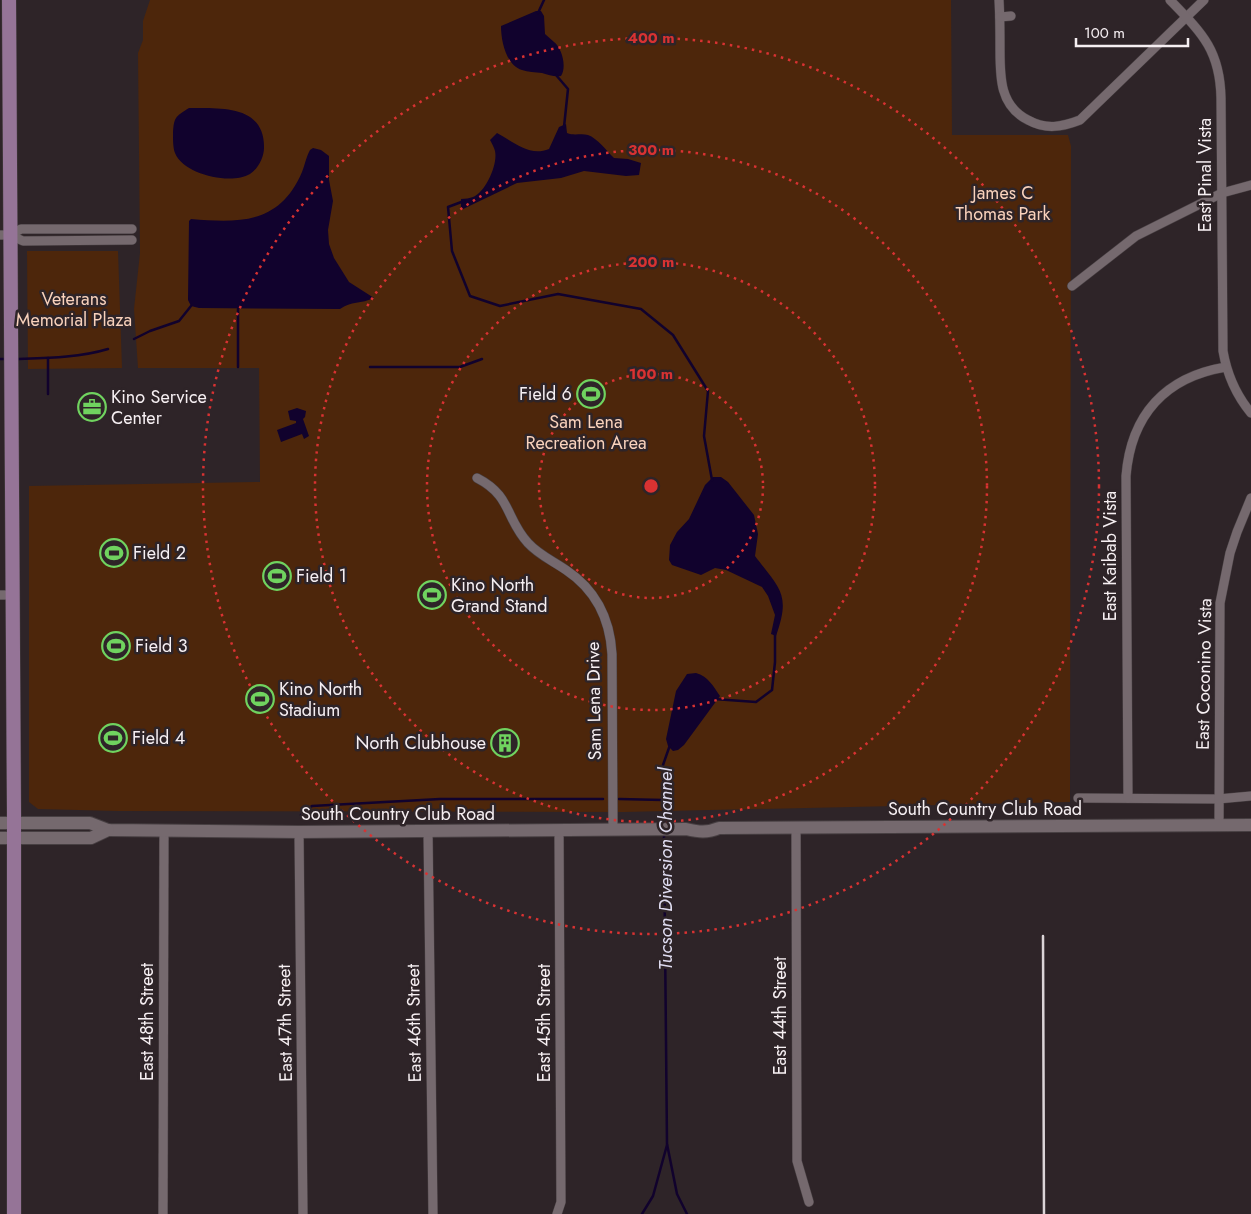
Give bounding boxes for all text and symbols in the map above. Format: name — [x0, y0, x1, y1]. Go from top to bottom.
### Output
scale bar — [1076, 15, 1188, 47]
text: 100 m — [1084, 22, 1125, 44]
text: 400 m — [627, 27, 675, 49]
street label: East Pinal Vista — [1192, 118, 1218, 232]
text: 300 m — [628, 139, 674, 161]
park label: James C Thomas Park — [955, 180, 1051, 227]
text: 200 m — [628, 251, 674, 273]
park label: Veterans Memorial Plaza — [16, 286, 132, 333]
text: 100 m — [629, 363, 673, 385]
sports icon: Field 6 — [576, 379, 606, 409]
place label: Field 6 — [519, 381, 572, 407]
place label: Kino Service Center — [111, 384, 207, 431]
office icon: Kino Service Center — [77, 392, 107, 422]
park label: Sam Lena Recreation Area — [525, 409, 647, 456]
centre of rings — [642, 477, 660, 495]
street label: East Kaibab Vista — [1097, 491, 1123, 621]
sports icon: Field 2 — [99, 538, 129, 568]
place label: Field 2 — [133, 540, 186, 566]
sports icon: Field 1 — [262, 561, 292, 591]
place label: Field 1 — [296, 563, 347, 589]
place label: Kino North Grand Stand — [451, 572, 547, 619]
sports icon: Kino North Grand Stand — [417, 580, 447, 610]
street label: East Coconino Vista — [1190, 598, 1218, 750]
sports icon: Field 3 — [101, 631, 131, 661]
place label: Field 3 — [135, 633, 188, 659]
street label: Sam Lena Drive — [580, 641, 608, 761]
place label: Kino North Stadium — [279, 676, 362, 723]
sports icon: Kino North Stadium — [245, 684, 275, 714]
sports icon: Field 4 — [98, 723, 128, 753]
place label: Field 4 — [132, 725, 185, 751]
building icon: North Clubhouse — [490, 728, 520, 758]
place label: North Clubhouse — [355, 730, 486, 756]
water label: Tucson Diversion Channel — [652, 767, 679, 970]
street label: South Country Club Road — [888, 796, 1082, 822]
street label: South Country Club Road — [301, 801, 495, 827]
street label: East 44th Street — [767, 956, 793, 1075]
street label: East 48th Street — [134, 962, 160, 1081]
street label: East 47th Street — [271, 963, 299, 1082]
street label: East 46th Street — [400, 963, 428, 1082]
street label: East 45th Street — [531, 963, 557, 1082]

